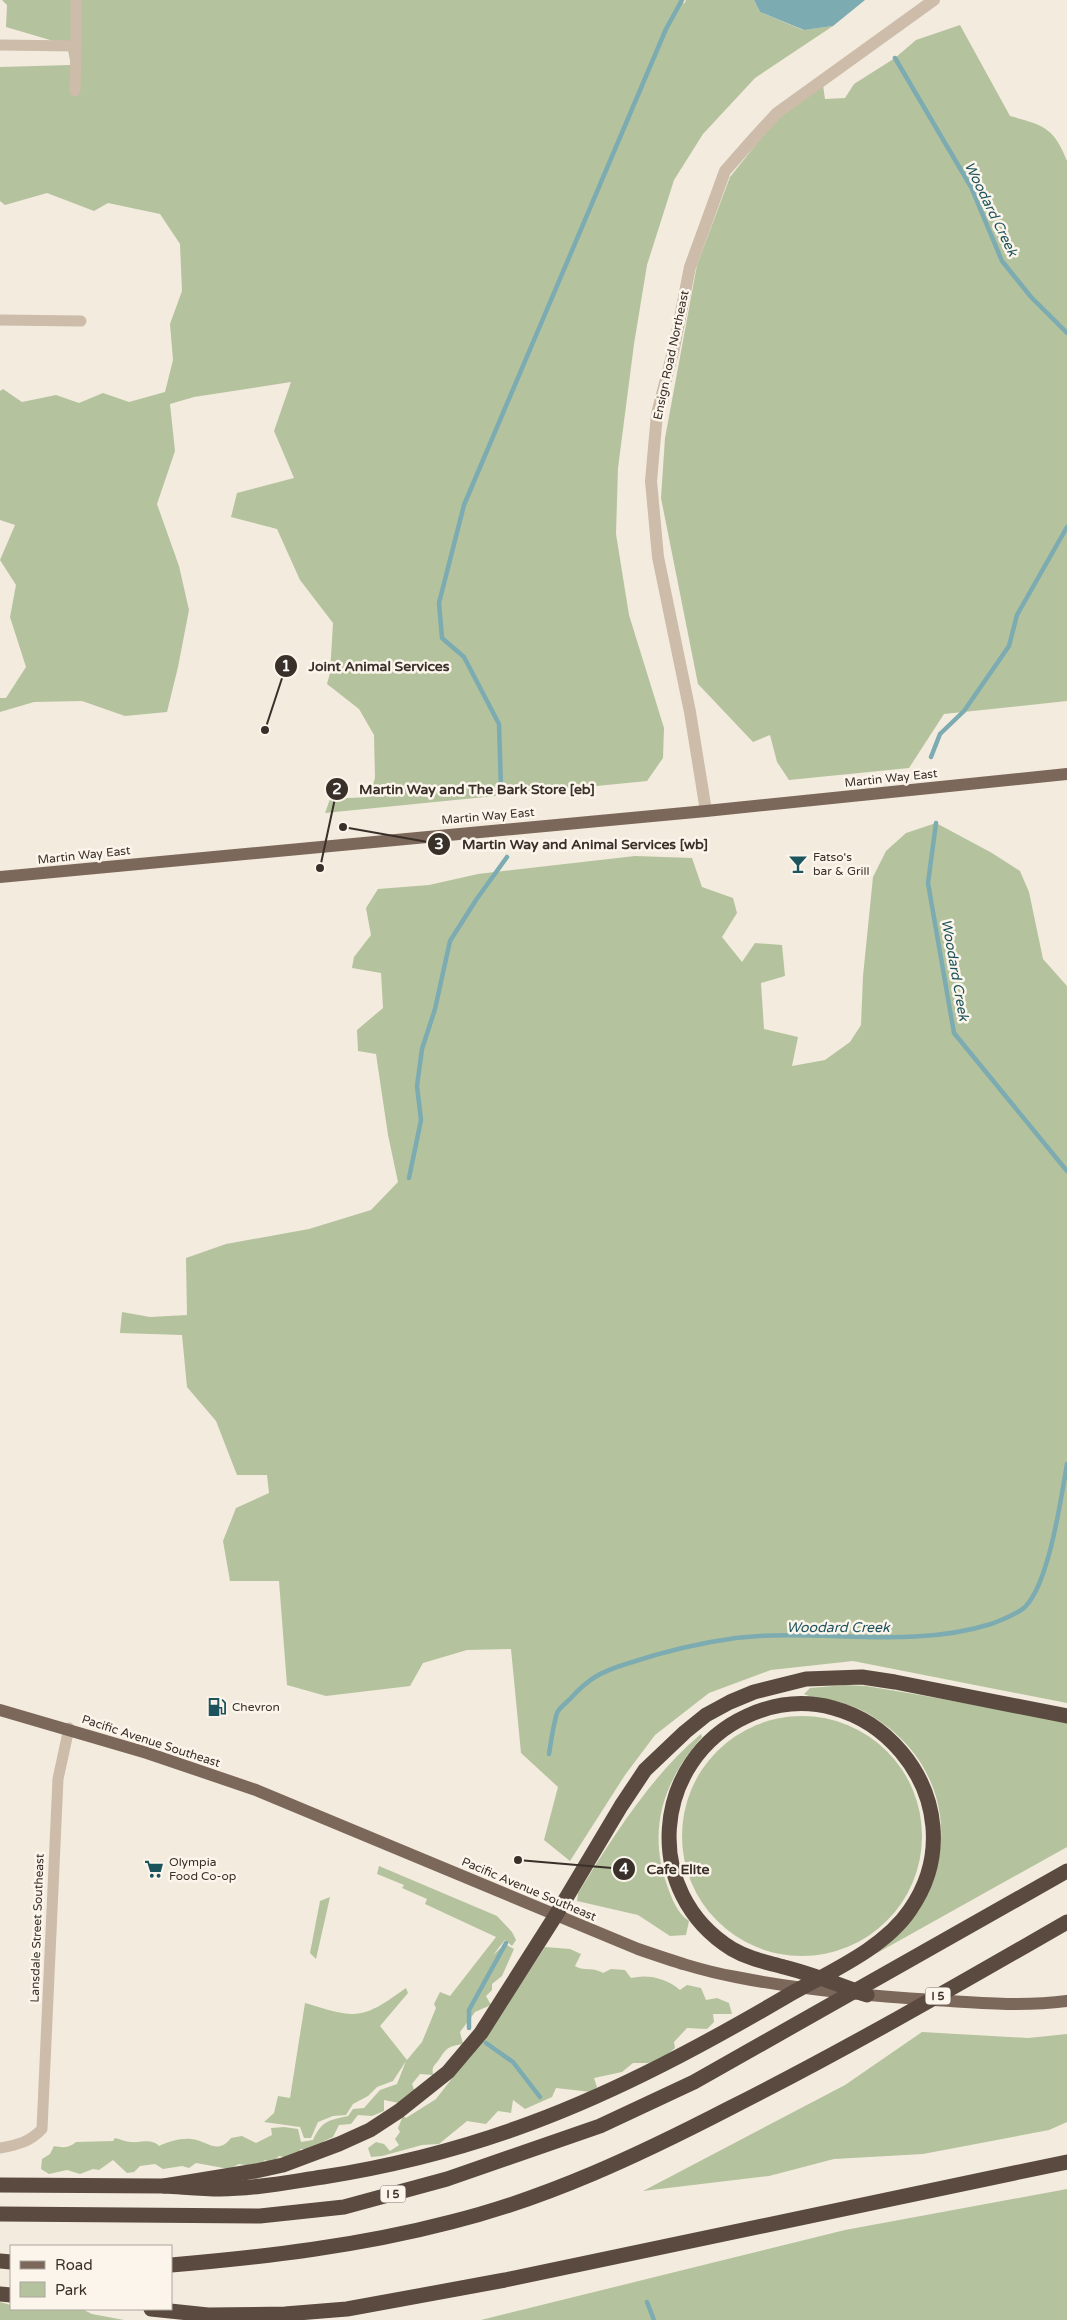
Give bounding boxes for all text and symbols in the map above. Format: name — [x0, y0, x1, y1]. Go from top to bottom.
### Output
water label: Woodard Creek — [961, 159, 1022, 260]
street label: Ensign Road Northeast — [650, 289, 692, 421]
callout: Joint Animal Services — [274, 651, 460, 680]
text: 1 — [281, 657, 291, 675]
text: Joint Animal Services — [308, 658, 450, 675]
street label: Martin Way East — [844, 766, 939, 790]
callout: Martin Way and The Bark Store [eb] — [325, 774, 605, 803]
text: 2 — [332, 780, 342, 798]
text: Martin Way and The Bark Store [eb] — [359, 781, 595, 798]
street label: Martin Way East — [441, 805, 536, 827]
callout: Martin Way and Animal Services [wb] — [426, 829, 718, 858]
text: 3 — [434, 835, 444, 853]
text: Martin Way and Animal Services [wb] — [462, 836, 708, 853]
street label: Martin Way East — [37, 843, 132, 867]
place label: Fatso's bar & Grill — [813, 850, 870, 878]
bar icon: Fatso's bar & Grill — [787, 853, 809, 875]
water label: Woodard Creek — [938, 918, 973, 1024]
water label: Woodard Creek — [786, 1619, 891, 1636]
fuel station icon: Chevron — [206, 1696, 228, 1718]
place label: Chevron — [232, 1700, 280, 1714]
street label: Pacific Avenue Southeast — [80, 1712, 222, 1770]
street label: Lansdale Street Southeast — [27, 1853, 47, 2003]
street label: Pacific Avenue Southeast — [460, 1854, 599, 1924]
callout: Cafe Elite — [612, 1854, 720, 1883]
place label: Olympia Food Co-op — [169, 1855, 236, 1883]
supermarket icon: Olympia Food Co-op — [143, 1858, 165, 1880]
text: 4 — [619, 1860, 629, 1878]
text: Cafe Elite — [647, 1861, 710, 1878]
road number: I 5 — [926, 1988, 950, 2004]
road number: I 5 — [380, 2186, 406, 2202]
legend — [10, 2245, 172, 2310]
text: Road — [55, 2256, 93, 2274]
text: Park — [55, 2281, 87, 2299]

